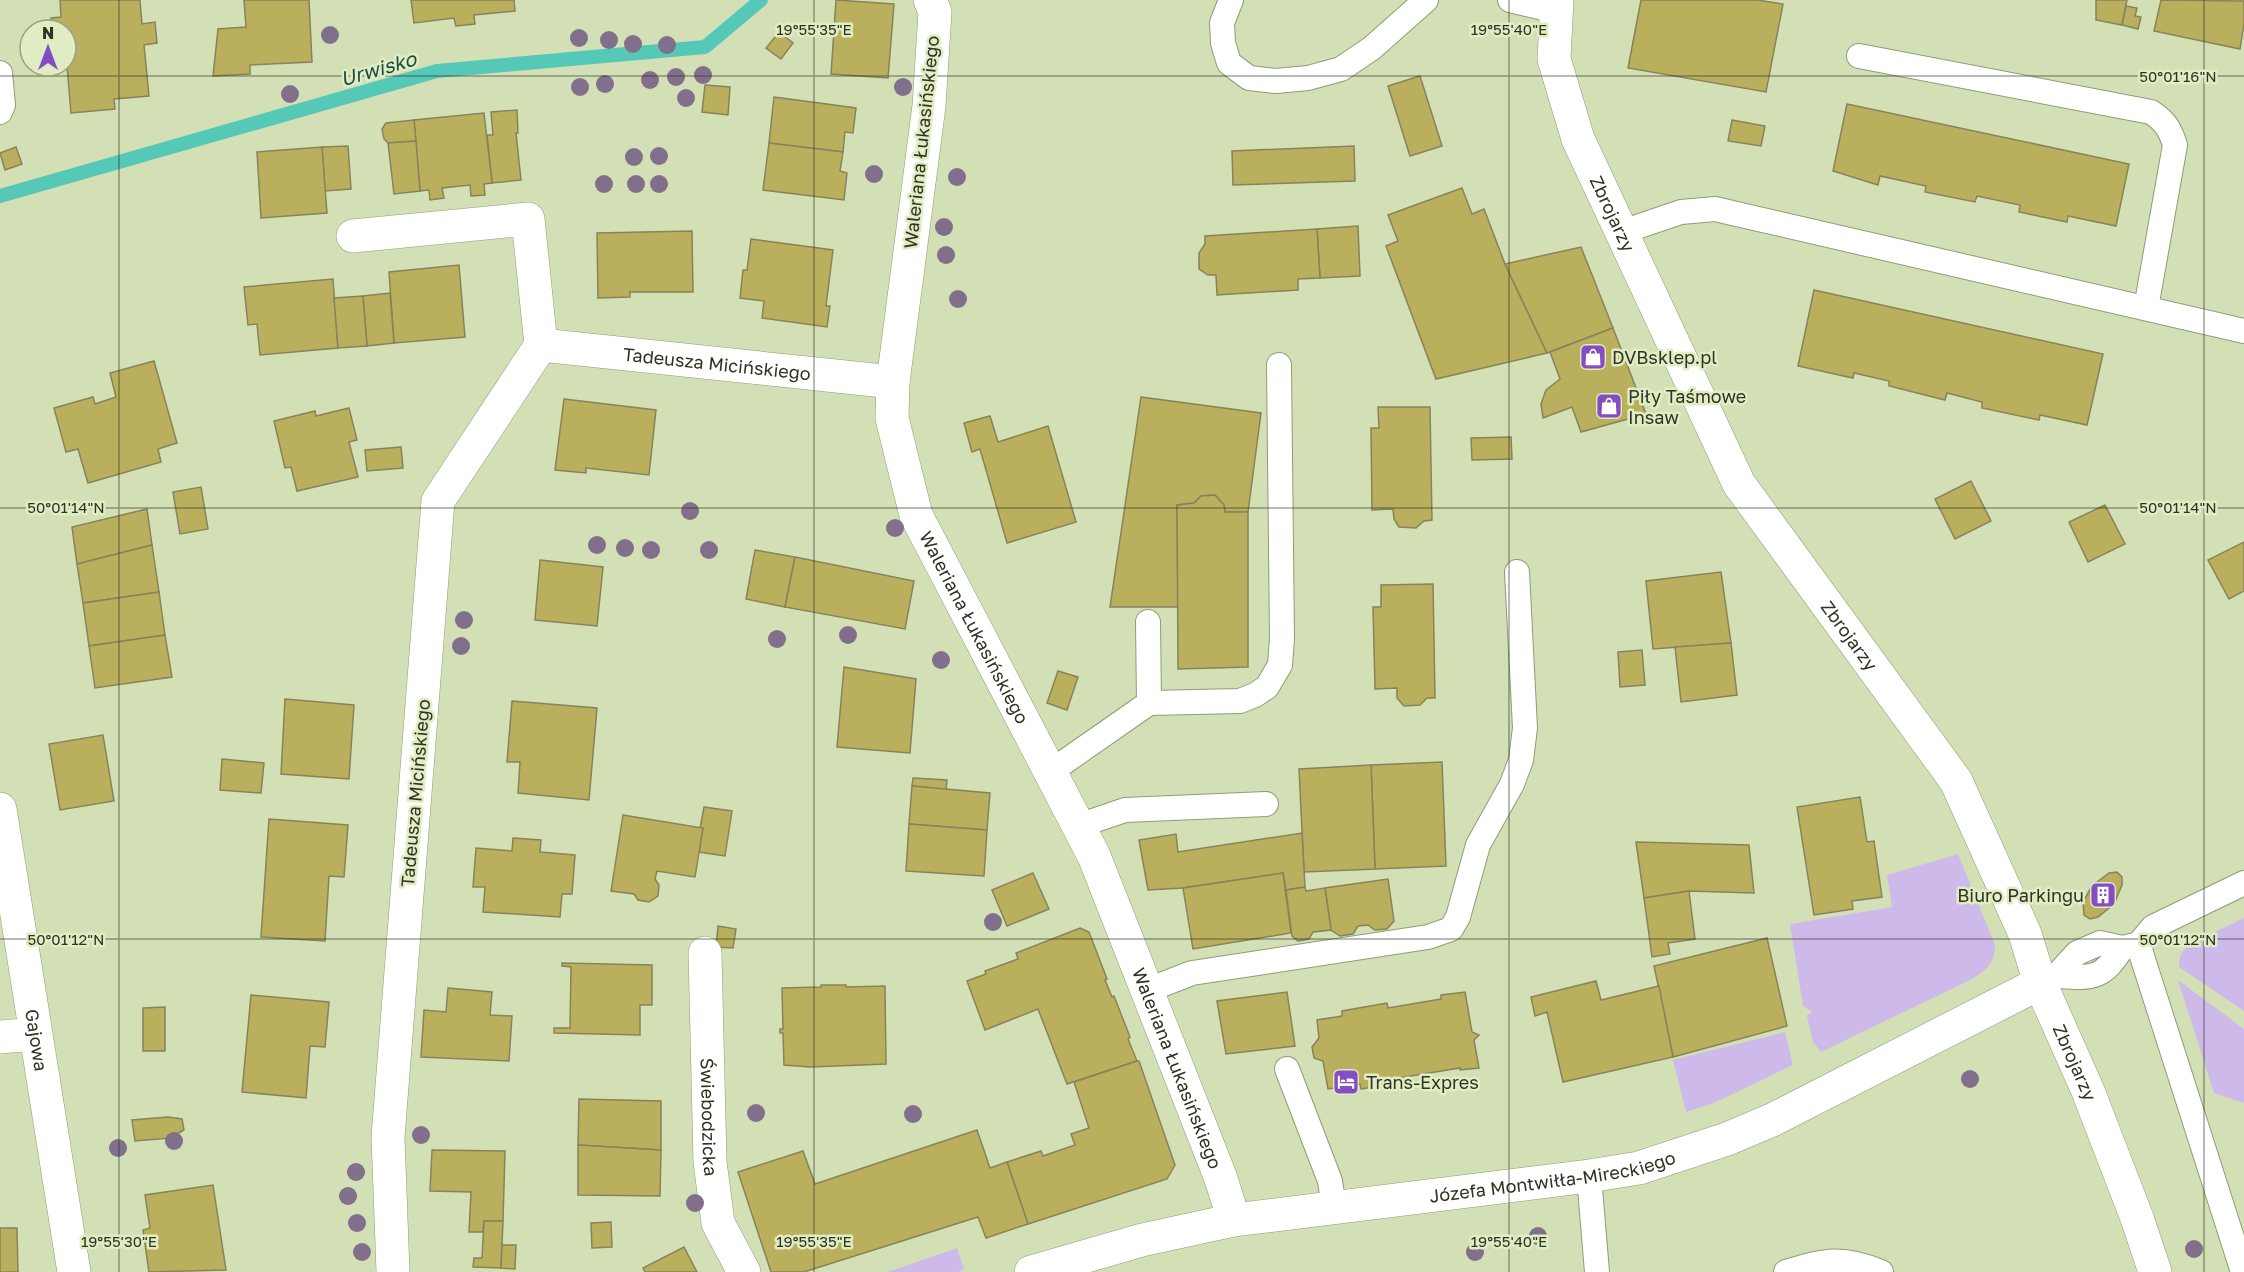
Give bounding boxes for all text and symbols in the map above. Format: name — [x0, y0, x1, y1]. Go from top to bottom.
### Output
north arrow — [18, 18, 78, 78]
text: 19°55'35"E — [776, 20, 852, 38]
text: 19°55'40"E — [1471, 20, 1547, 38]
text: N — [42, 23, 54, 43]
street label: Waleriana Łukasińskiego — [899, 34, 943, 250]
water label: Urwisko — [337, 45, 420, 90]
text: 50°01'16"N — [2139, 67, 2217, 85]
street label: Zbrojarzy — [1586, 172, 1640, 255]
shop icon: DVBsklep.pl — [1578, 342, 1608, 372]
street label: Tadeusza Micińskiego — [622, 343, 812, 384]
place label: DVBsklep.pl — [1612, 346, 1717, 368]
place label: Piły Taśmowe Insaw — [1628, 385, 1746, 428]
shop icon: Piły Taśmowe Insaw — [1594, 391, 1624, 421]
text: 50°01'14"N — [27, 498, 105, 516]
text: 50°01'14"N — [2139, 498, 2217, 516]
street label: Waleriana Łukasińskiego — [915, 527, 1034, 727]
street label: Zbrojarzy — [1817, 596, 1883, 675]
street label: Tadeusza Micińskiego — [396, 698, 434, 888]
building icon: Biuro Parkingu — [2088, 880, 2118, 910]
place label: Biuro Parkingu — [1957, 884, 2084, 906]
text: 50°01'12"N — [28, 930, 104, 948]
text: 50°01'12"N — [2140, 930, 2216, 948]
street label: Waleriana Łukasińskiego — [1128, 964, 1227, 1172]
street label: Gajowa — [21, 1007, 53, 1073]
street label: Zbrojarzy — [2049, 1021, 2102, 1104]
street label: Świebodzicka — [697, 1058, 723, 1177]
hotel icon: Trans-Expres — [1331, 1067, 1361, 1097]
place label: Trans-Expres — [1366, 1071, 1479, 1093]
street label: Józefa Montwiłła-Mireckiego — [1428, 1146, 1678, 1207]
text: 19°55'30"E — [81, 1232, 157, 1250]
text: 19°55'35"E — [776, 1232, 852, 1250]
text: 19°55'40"E — [1471, 1232, 1547, 1250]

